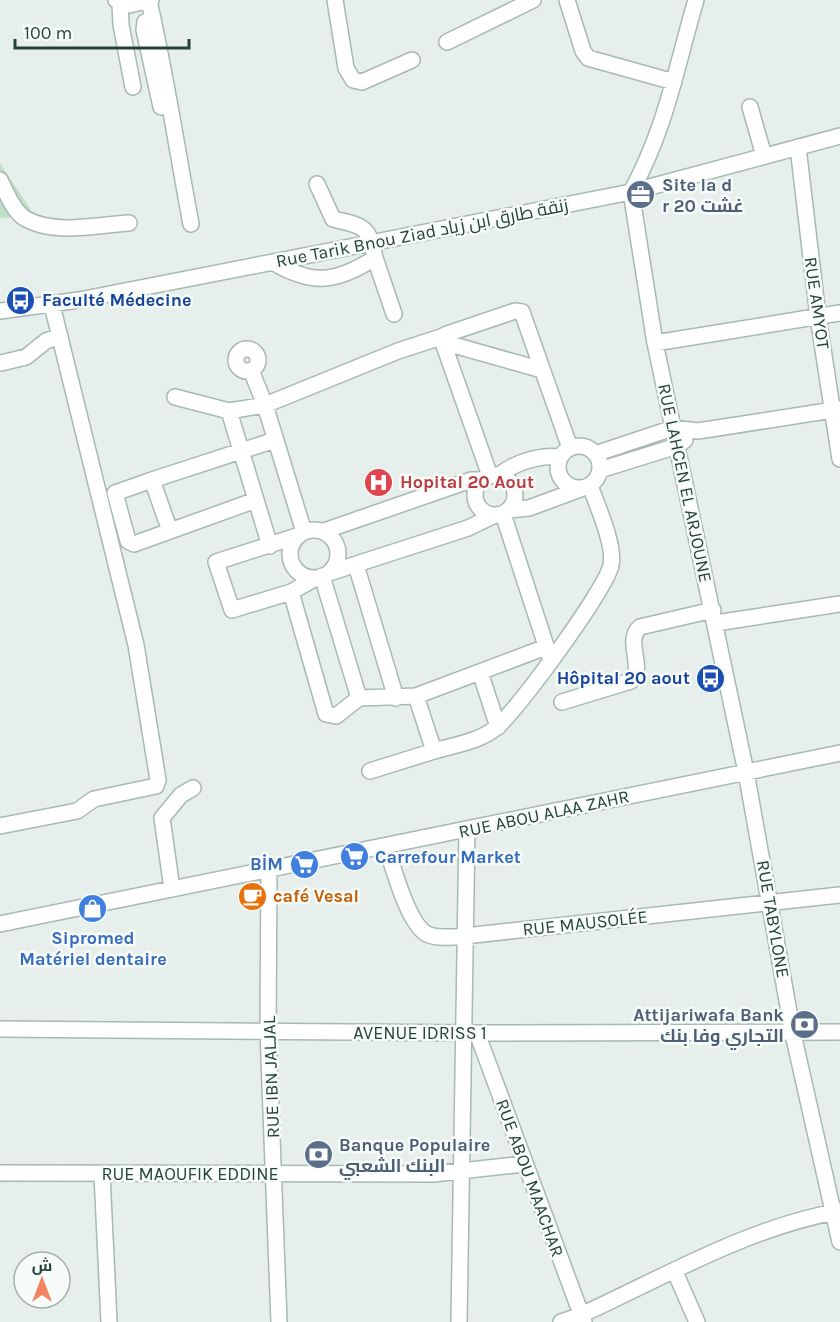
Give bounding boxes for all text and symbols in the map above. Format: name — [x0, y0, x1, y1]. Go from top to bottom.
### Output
scale bar — [15, 12, 189, 50]
text: 100 m — [24, 22, 72, 44]
place label: Site la d r 20 غشت — [662, 174, 744, 217]
office icon: Site la d r 20 غشت — [625, 179, 657, 211]
street label: Rue Tarik Bnou Ziad زنقة طارق ابن زياد — [274, 194, 570, 273]
street label: RUE AMYOT — [800, 255, 834, 351]
bus stop icon: Faculté Médecine — [5, 284, 37, 316]
place label: Faculté Médecine — [42, 289, 192, 311]
street label: RUE LAHCEN EL ARJOUNE — [653, 381, 717, 585]
hospital icon: Hopital 20 Aout — [363, 466, 395, 498]
place label: Hopital 20 Aout — [400, 471, 534, 493]
bus stop icon: Hôpital 20 aout — [695, 662, 727, 694]
place label: Hôpital 20 aout — [557, 667, 690, 689]
street label: RUE ABOU ALAA ZAHR — [457, 785, 631, 843]
supermarket icon: Carrefour Market — [338, 841, 370, 873]
place label: Carrefour Market — [375, 846, 521, 868]
supermarket icon: BİM — [288, 848, 320, 880]
place label: BİM — [250, 853, 283, 875]
street label: RUE TABYLONE — [752, 858, 794, 980]
cafe icon: café Vesal — [236, 880, 268, 912]
place label: café Vesal — [273, 885, 359, 907]
shop icon: Sipromed Matériel dentaire — [77, 893, 109, 925]
street label: RUE MAUSOLÉE — [521, 904, 649, 941]
place label: Sipromed Matériel dentaire — [19, 927, 167, 970]
place label: Attijariwafa Bank التجاري وفا بنك — [633, 1004, 784, 1050]
bank icon: Attijariwafa Bank التجاري وفا بنك — [789, 1009, 821, 1041]
street label: RUE IBN JALJAL — [258, 1015, 284, 1139]
street label: AVENUE IDRISS 1 — [353, 1022, 487, 1044]
street label: RUE ABOU MAACHAR — [491, 1096, 569, 1260]
place label: Banque Populaire البنك الشعبي — [339, 1134, 490, 1181]
bank icon: Banque Populaire البنك الشعبي — [302, 1139, 334, 1171]
street label: RUE MAOUFIK EDDINE — [101, 1163, 279, 1185]
north arrow — [12, 1250, 72, 1310]
text: ش — [32, 1256, 52, 1275]

